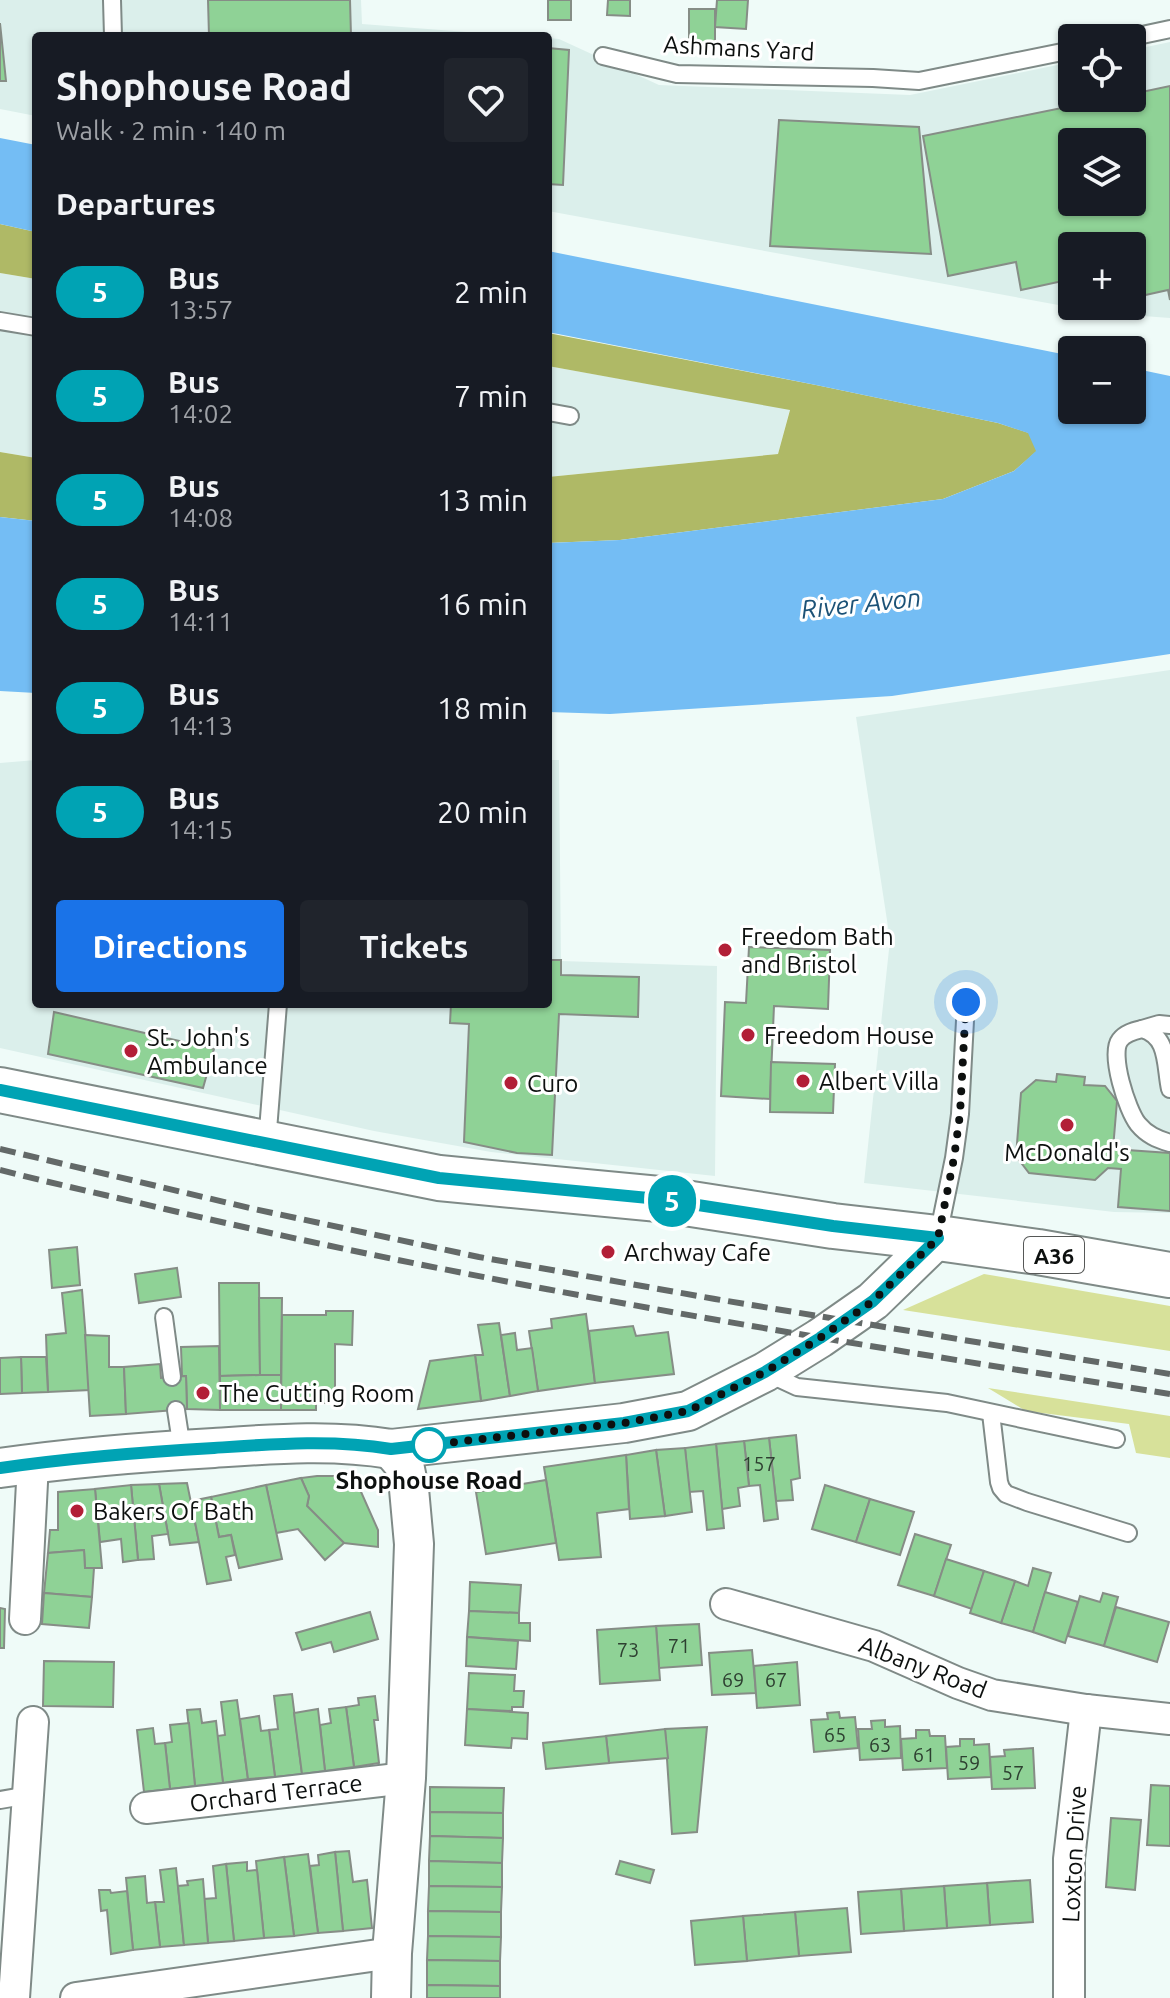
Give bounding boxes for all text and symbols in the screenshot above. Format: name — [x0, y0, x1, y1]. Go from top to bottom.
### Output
map controls — [1058, 24, 1146, 424]
button: locate — [1058, 24, 1146, 112]
street label: Ashmans Yard — [663, 31, 815, 65]
button: heart — [444, 58, 528, 142]
text: Shophouse Road — [56, 65, 352, 107]
text: Walk · 2 min · 140 m — [56, 116, 286, 145]
button: layers — [1058, 128, 1146, 216]
text: Departures — [56, 187, 216, 221]
button: + — [1058, 232, 1146, 320]
text: Bus — [168, 261, 220, 295]
text: 2 min — [454, 275, 528, 309]
text: 5 — [92, 276, 108, 307]
text: 13:57 — [168, 295, 233, 324]
button: − — [1058, 336, 1146, 424]
text: Bus — [168, 365, 220, 399]
text: 7 min — [454, 379, 528, 413]
text: 5 — [92, 380, 108, 411]
text: 14:02 — [168, 399, 233, 428]
text: Bus — [168, 469, 220, 503]
text: 13 min — [437, 483, 528, 517]
text: 5 — [92, 484, 108, 515]
text: 14:08 — [168, 503, 233, 532]
text: Bus — [168, 573, 220, 607]
water label: River Avon — [800, 582, 922, 624]
text: 16 min — [437, 587, 528, 621]
text: 5 — [92, 588, 108, 619]
text: 14:11 — [168, 607, 233, 636]
text: Bus — [168, 677, 220, 711]
text: 18 min — [437, 691, 528, 725]
text: 5 — [92, 692, 108, 723]
text: 14:13 — [168, 711, 233, 740]
text: Bus — [168, 781, 220, 815]
text: 20 min — [437, 795, 528, 829]
text: 5 — [92, 796, 108, 827]
text: 14:15 — [168, 815, 233, 844]
button: Directions — [56, 900, 284, 992]
button: Tickets — [300, 900, 528, 992]
place label: Freedom Bath and Bristol — [741, 923, 894, 978]
marker: Freedom Bath and Bristol — [716, 941, 734, 959]
your location — [946, 982, 986, 1022]
place label: Freedom House — [764, 1022, 934, 1049]
place label: St. John's Ambulance — [147, 1024, 268, 1079]
marker: Freedom House — [739, 1026, 757, 1044]
marker: St. John's Ambulance — [122, 1042, 140, 1060]
place label: Albert Villa — [819, 1068, 939, 1095]
place label: Curo — [527, 1070, 578, 1097]
marker: Albert Villa — [794, 1072, 812, 1090]
marker: Curo — [502, 1074, 520, 1092]
marker: McDonald's — [1058, 1116, 1076, 1134]
place label: McDonald's — [1004, 1139, 1130, 1166]
line badge: 5 — [646, 1175, 698, 1227]
text: 5 — [664, 1185, 680, 1216]
road number: A36 — [1024, 1237, 1084, 1273]
place label: Archway Cafe — [624, 1239, 771, 1266]
marker: Archway Cafe — [599, 1243, 617, 1261]
place label: The Cutting Room — [219, 1380, 414, 1407]
marker: The Cutting Room — [194, 1384, 212, 1402]
marker: Shophouse Road — [412, 1428, 446, 1462]
house number: 157 — [742, 1452, 776, 1475]
place label: Shophouse Road — [336, 1467, 523, 1494]
place label: Bakers Of Bath — [93, 1498, 255, 1525]
marker: Bakers Of Bath — [68, 1502, 86, 1520]
street label: Albany Road — [856, 1630, 990, 1704]
house number: 71 — [668, 1634, 690, 1657]
house number: 73 — [617, 1638, 639, 1661]
house number: 69 — [722, 1668, 744, 1691]
house number: 67 — [765, 1668, 787, 1691]
house number: 65 — [824, 1723, 846, 1746]
house number: 63 — [869, 1733, 891, 1756]
house number: 61 — [913, 1743, 935, 1766]
house number: 59 — [958, 1751, 980, 1774]
house number: 57 — [1002, 1761, 1024, 1784]
street label: Orchard Terrace — [188, 1769, 364, 1817]
street label: Loxton Drive — [1057, 1785, 1091, 1923]

